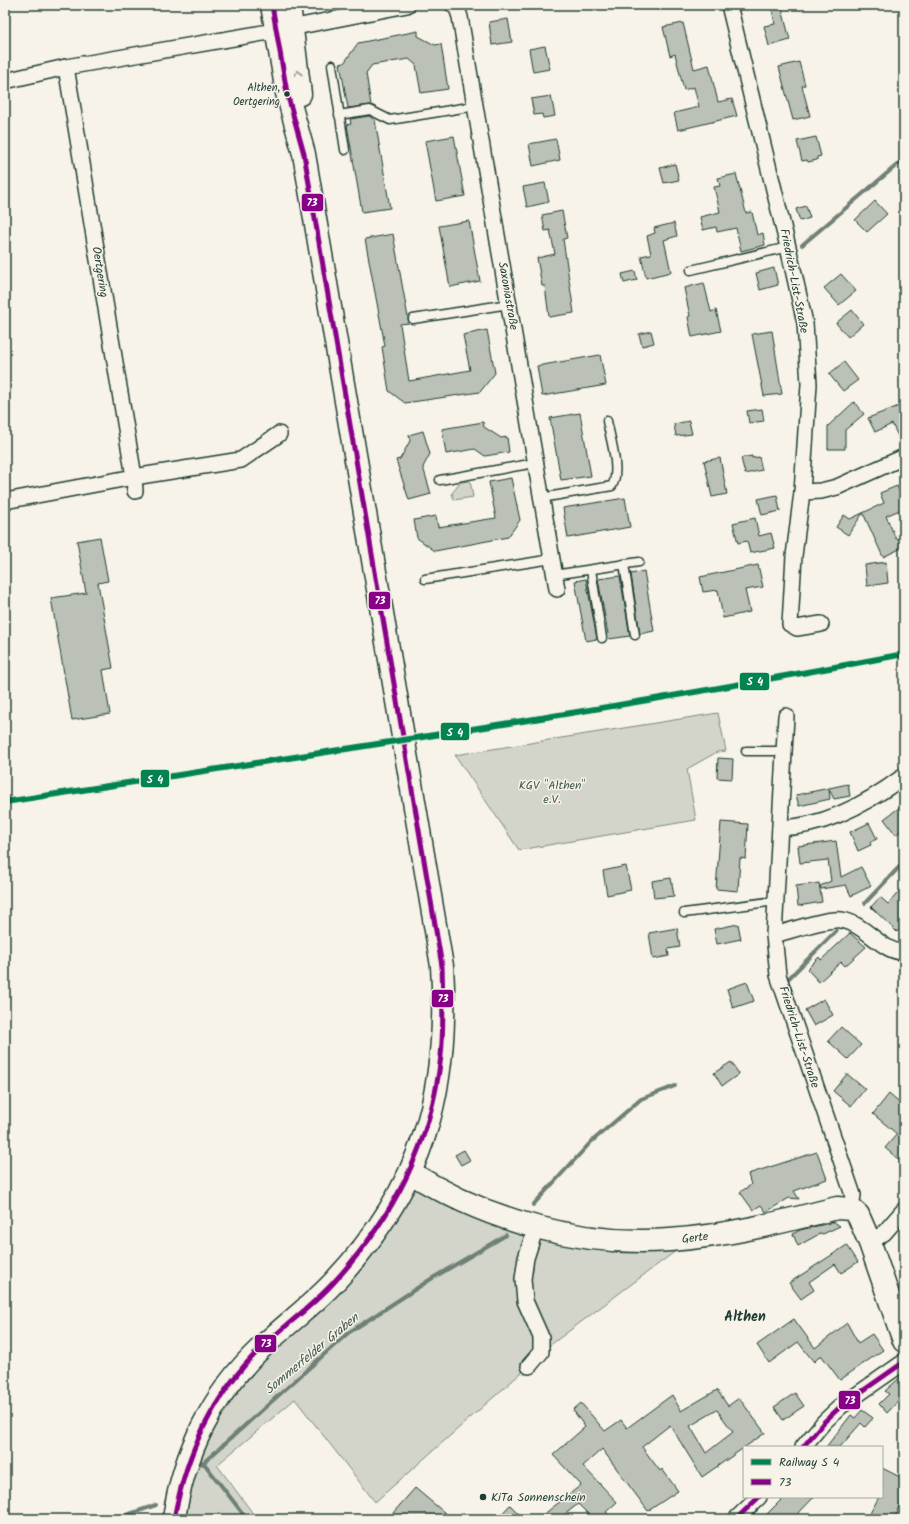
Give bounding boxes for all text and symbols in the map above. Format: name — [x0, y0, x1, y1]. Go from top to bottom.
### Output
one-way arrow — [294, 70, 303, 76]
place label: Althen, Oertgering — [233, 79, 280, 111]
marker: Althen, Oertgering — [282, 89, 292, 99]
line badge: 73 — [301, 193, 324, 212]
text: 73 — [306, 194, 318, 212]
street label: Friedrich-List-Straße — [775, 227, 814, 336]
street label: Oertgering — [87, 245, 113, 299]
street label: Saxoniastraße — [493, 260, 523, 332]
line badge: 73 — [368, 591, 391, 610]
text: 73 — [374, 592, 386, 610]
line badge: S 4 — [739, 672, 770, 691]
text: S 4 — [747, 673, 763, 691]
line badge: S 4 — [440, 722, 470, 741]
text: S 4 — [447, 724, 463, 742]
line badge: S 4 — [140, 769, 170, 788]
text: S 4 — [147, 771, 163, 789]
park label: KGV "Althen" e.V. — [519, 776, 585, 809]
street label: Friedrich-List-Straße — [774, 984, 825, 1091]
line badge: 73 — [431, 989, 454, 1008]
text: 73 — [437, 990, 449, 1008]
street label: Gerte — [681, 1227, 710, 1249]
district label: Althen — [724, 1306, 766, 1328]
water label: Sommerfelder Graben — [260, 1308, 365, 1400]
line badge: 73 — [254, 1334, 277, 1353]
text: 73 — [260, 1335, 272, 1353]
line badge: 73 — [838, 1390, 861, 1410]
text: 73 — [844, 1392, 856, 1410]
legend — [743, 1446, 883, 1498]
text: Railway S 4 — [779, 1453, 840, 1472]
text: 73 — [779, 1473, 792, 1492]
place label: KiTa Sonnenschein — [491, 1488, 586, 1507]
marker: KiTa Sonnenschein — [478, 1492, 488, 1502]

